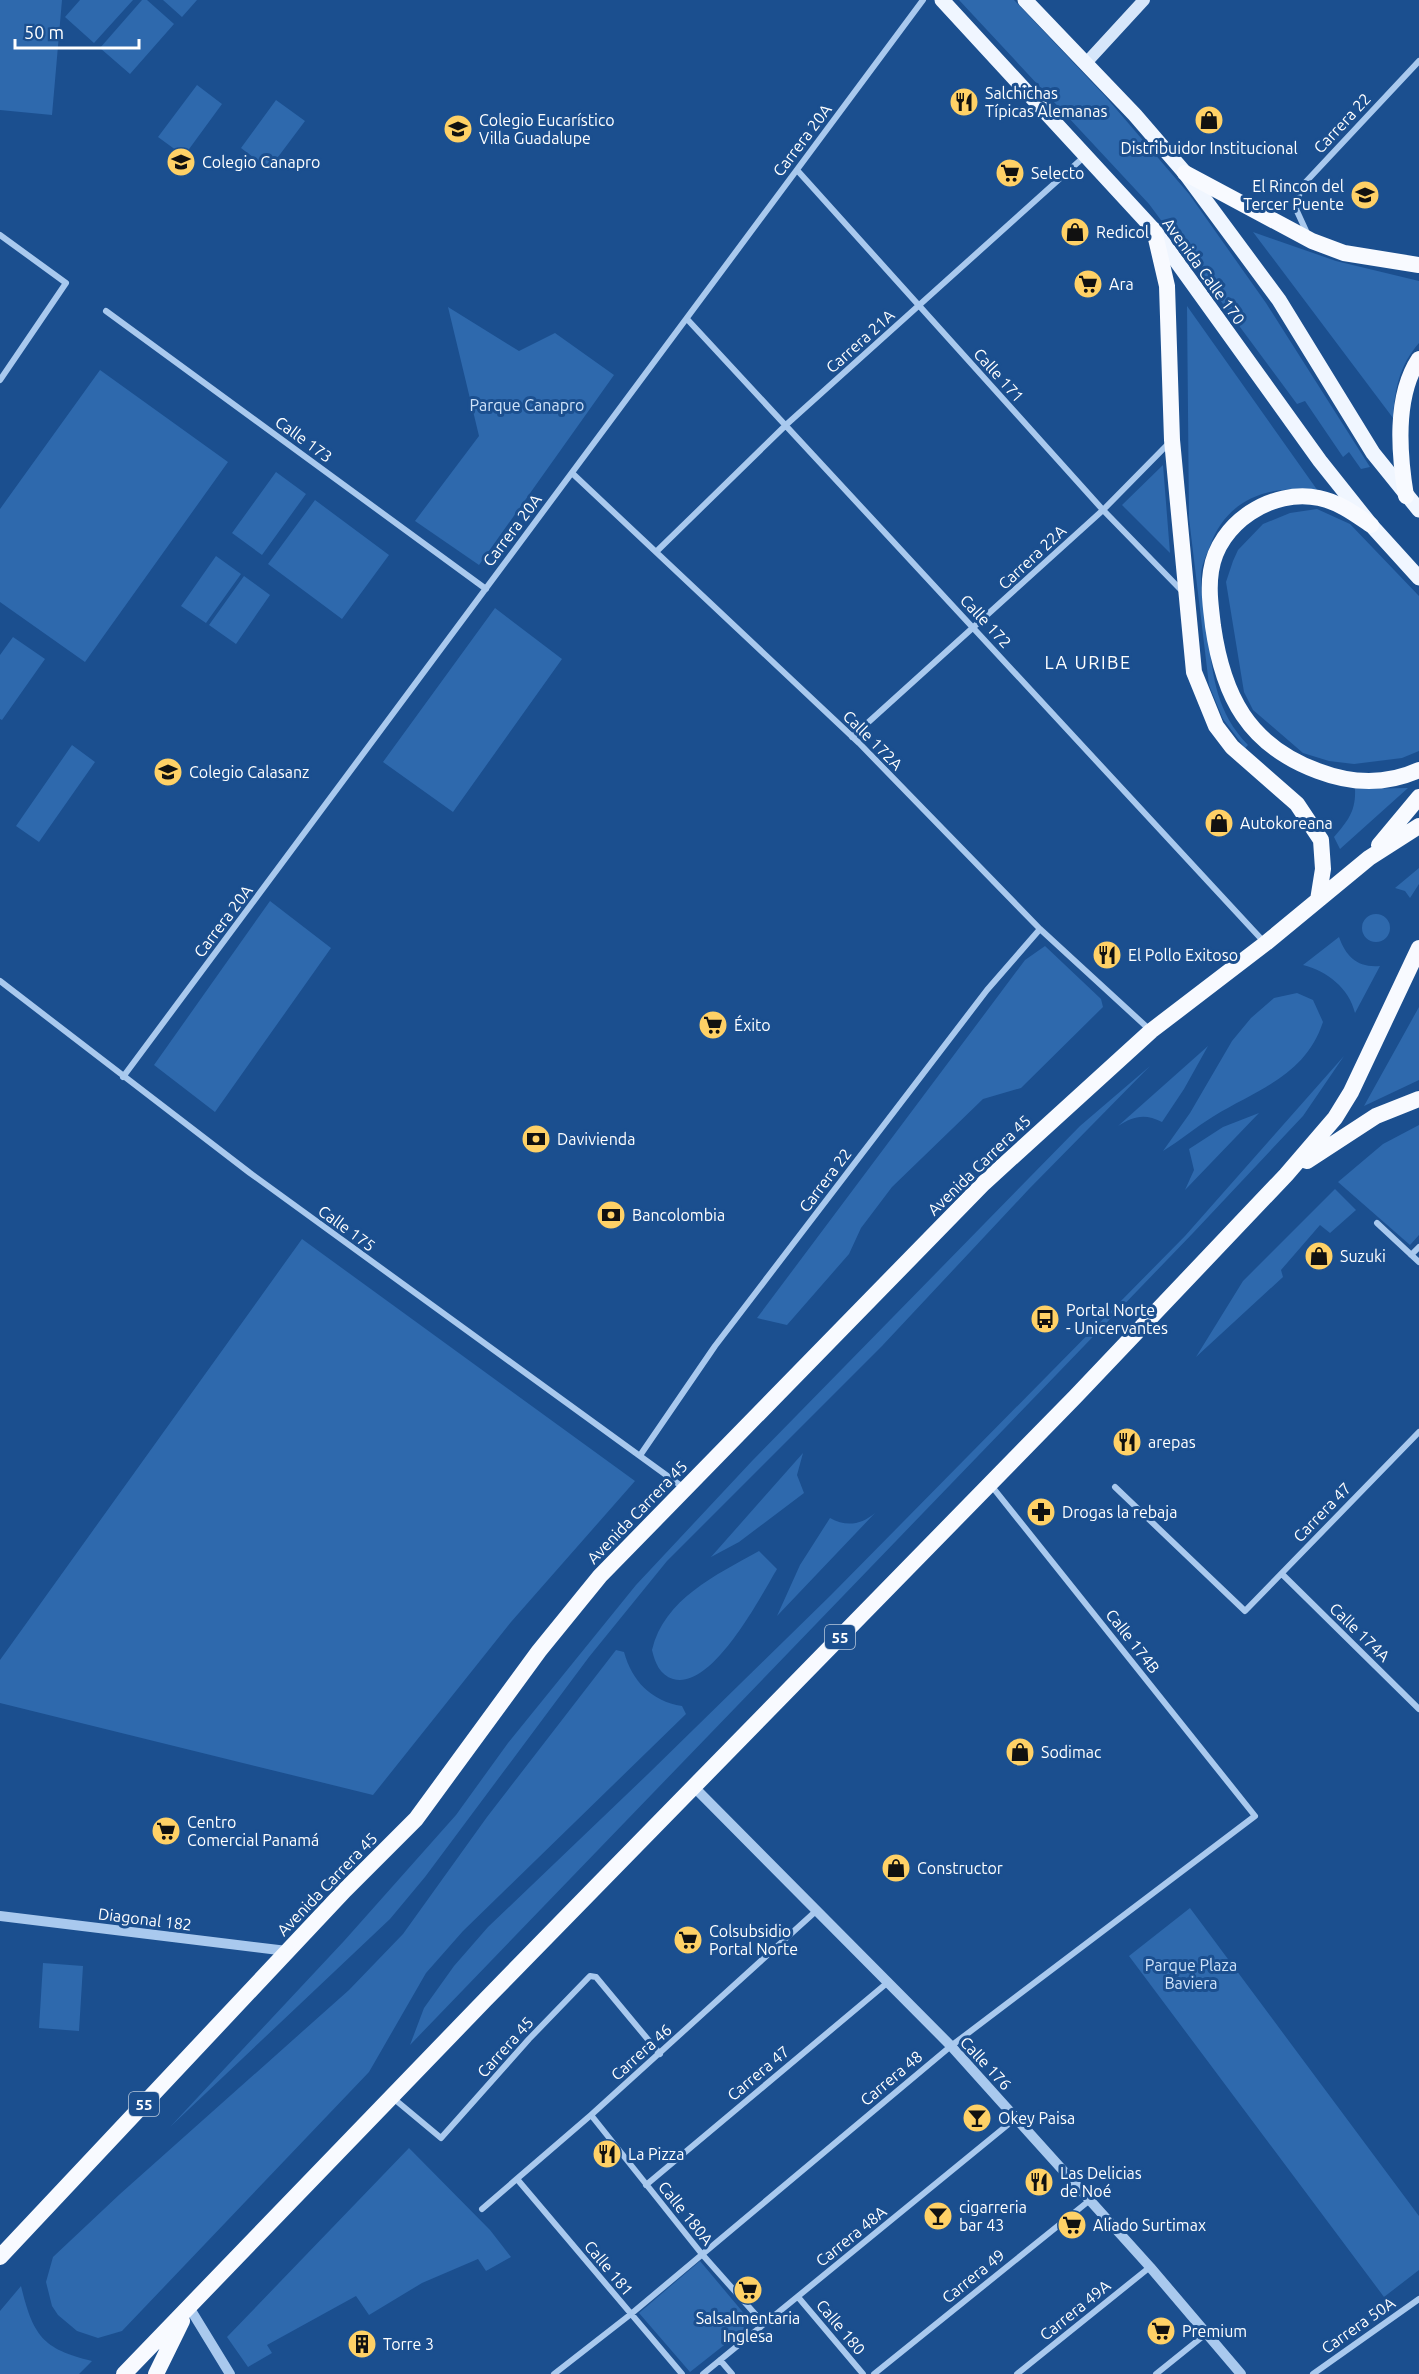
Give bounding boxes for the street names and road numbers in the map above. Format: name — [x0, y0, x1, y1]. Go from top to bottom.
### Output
street label: Carrera 22 — [1310, 89, 1374, 157]
street label: Carrera 20A — [769, 100, 835, 180]
street label: Avenida Calle 170 — [1159, 214, 1249, 328]
street label: Carrera 21A — [822, 305, 898, 376]
street label: Calle 171 — [970, 344, 1028, 406]
street label: Calle 173 — [272, 412, 336, 466]
street label: Carrera 20A — [479, 490, 545, 570]
street label: Carrera 22A — [995, 521, 1070, 593]
street label: Calle 172 — [957, 591, 1015, 651]
street label: Calle 172A — [840, 707, 907, 774]
street label: Carrera 20A — [190, 881, 256, 961]
street label: Avenida Carrera 45 — [924, 1111, 1034, 1219]
street label: Carrera 22 — [795, 1145, 855, 1215]
street label: Calle 175 — [315, 1201, 379, 1255]
street label: Avenida Carrera 45 — [583, 1457, 691, 1567]
street label: Carrera 47 — [1289, 1479, 1355, 1545]
street label: Calle 174A — [1326, 1599, 1394, 1665]
street label: Calle 174B — [1102, 1605, 1164, 1677]
road number: 55 — [825, 1625, 855, 1649]
street label: Avenida Carrera 45 — [273, 1829, 381, 1939]
street label: Diagonal 182 — [97, 1904, 193, 1934]
street label: Carrera 45 — [473, 2013, 537, 2081]
street label: Carrera 46 — [607, 2020, 675, 2084]
street label: Calle 176 — [957, 2033, 1015, 2093]
street label: Carrera 47 — [723, 2042, 793, 2104]
street label: Carrera 48 — [856, 2047, 926, 2109]
road number: 55 — [129, 2092, 159, 2116]
street label: Calle 180A — [655, 2178, 717, 2249]
street label: Carrera 48A — [812, 2202, 890, 2270]
street label: Calle 181 — [581, 2237, 637, 2299]
street label: Carrera 49 — [938, 2245, 1008, 2307]
street label: Carrera 49A — [1036, 2276, 1114, 2344]
street label: Carrera 50A — [1318, 2293, 1399, 2357]
street label: Calle 180 — [813, 2296, 869, 2358]

